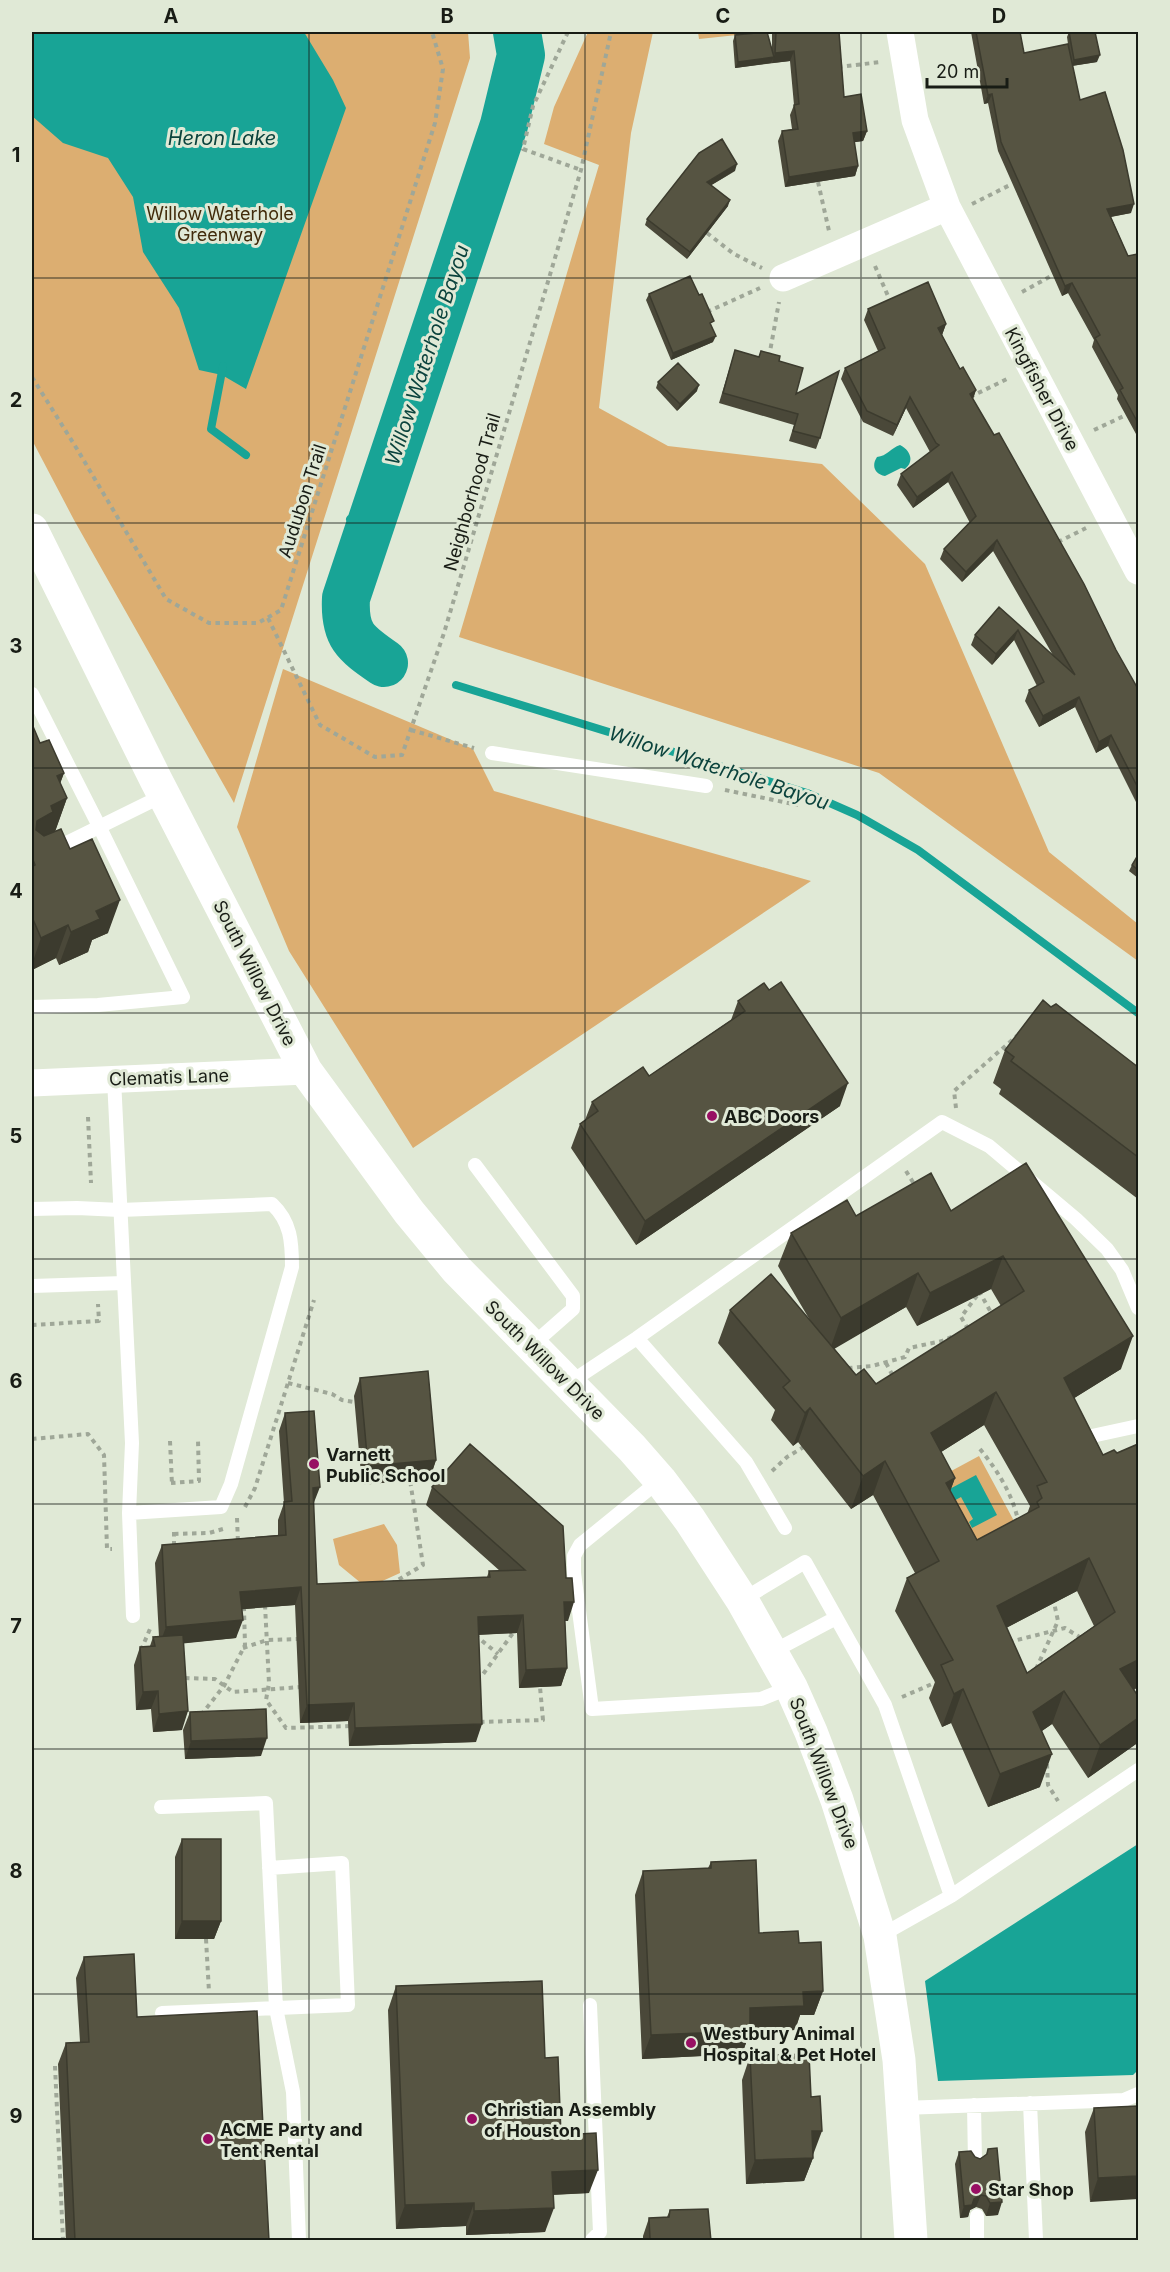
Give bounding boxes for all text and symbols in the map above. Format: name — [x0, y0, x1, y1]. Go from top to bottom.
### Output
text: A — [164, 4, 179, 28]
text: B — [440, 4, 454, 28]
text: C — [716, 4, 730, 28]
text: D — [992, 4, 1006, 28]
scale bar — [927, 51, 1006, 89]
text: 20 m — [936, 61, 979, 82]
water label: Heron Lake — [168, 126, 276, 150]
text: 1 — [12, 143, 20, 167]
park label: Willow Waterhole Greenway — [146, 203, 294, 245]
water label: Willow Waterhole Bayou — [380, 242, 474, 468]
street label: Kingfisher Drive — [1001, 324, 1083, 454]
text: 2 — [10, 388, 22, 412]
street label: Neighborhood Trail — [439, 411, 505, 573]
street label: Audubon Trail — [274, 441, 330, 561]
text: 3 — [10, 634, 22, 658]
water label: Willow Waterhole Bayou — [606, 721, 832, 815]
text: 4 — [9, 879, 23, 903]
street label: South Willow Drive — [209, 897, 301, 1049]
street label: Clematis Lane — [109, 1064, 229, 1090]
place label: ABC Doors — [724, 1106, 819, 1127]
marker: ABC Doors — [705, 1109, 719, 1123]
text: 5 — [10, 1124, 22, 1148]
street label: South Willow Drive — [481, 1296, 609, 1424]
text: 6 — [10, 1369, 23, 1393]
place label: Varnett Public School — [326, 1444, 445, 1486]
marker: Varnett Public School — [307, 1457, 321, 1471]
text: 7 — [10, 1614, 22, 1638]
street label: South Willow Drive — [785, 1694, 863, 1852]
text: 8 — [9, 1859, 23, 1883]
place label: Westbury Animal Hospital & Pet Hotel — [703, 2023, 876, 2065]
marker: Westbury Animal Hospital & Pet Hotel — [684, 2036, 698, 2050]
place label: Christian Assembly of Houston — [484, 2099, 656, 2141]
text: 9 — [10, 2104, 23, 2128]
marker: Christian Assembly of Houston — [465, 2112, 479, 2126]
place label: ACME Party and Tent Rental — [220, 2119, 363, 2161]
marker: ACME Party and Tent Rental — [201, 2132, 215, 2146]
place label: Star Shop — [988, 2179, 1074, 2200]
marker: Star Shop — [969, 2182, 983, 2196]

